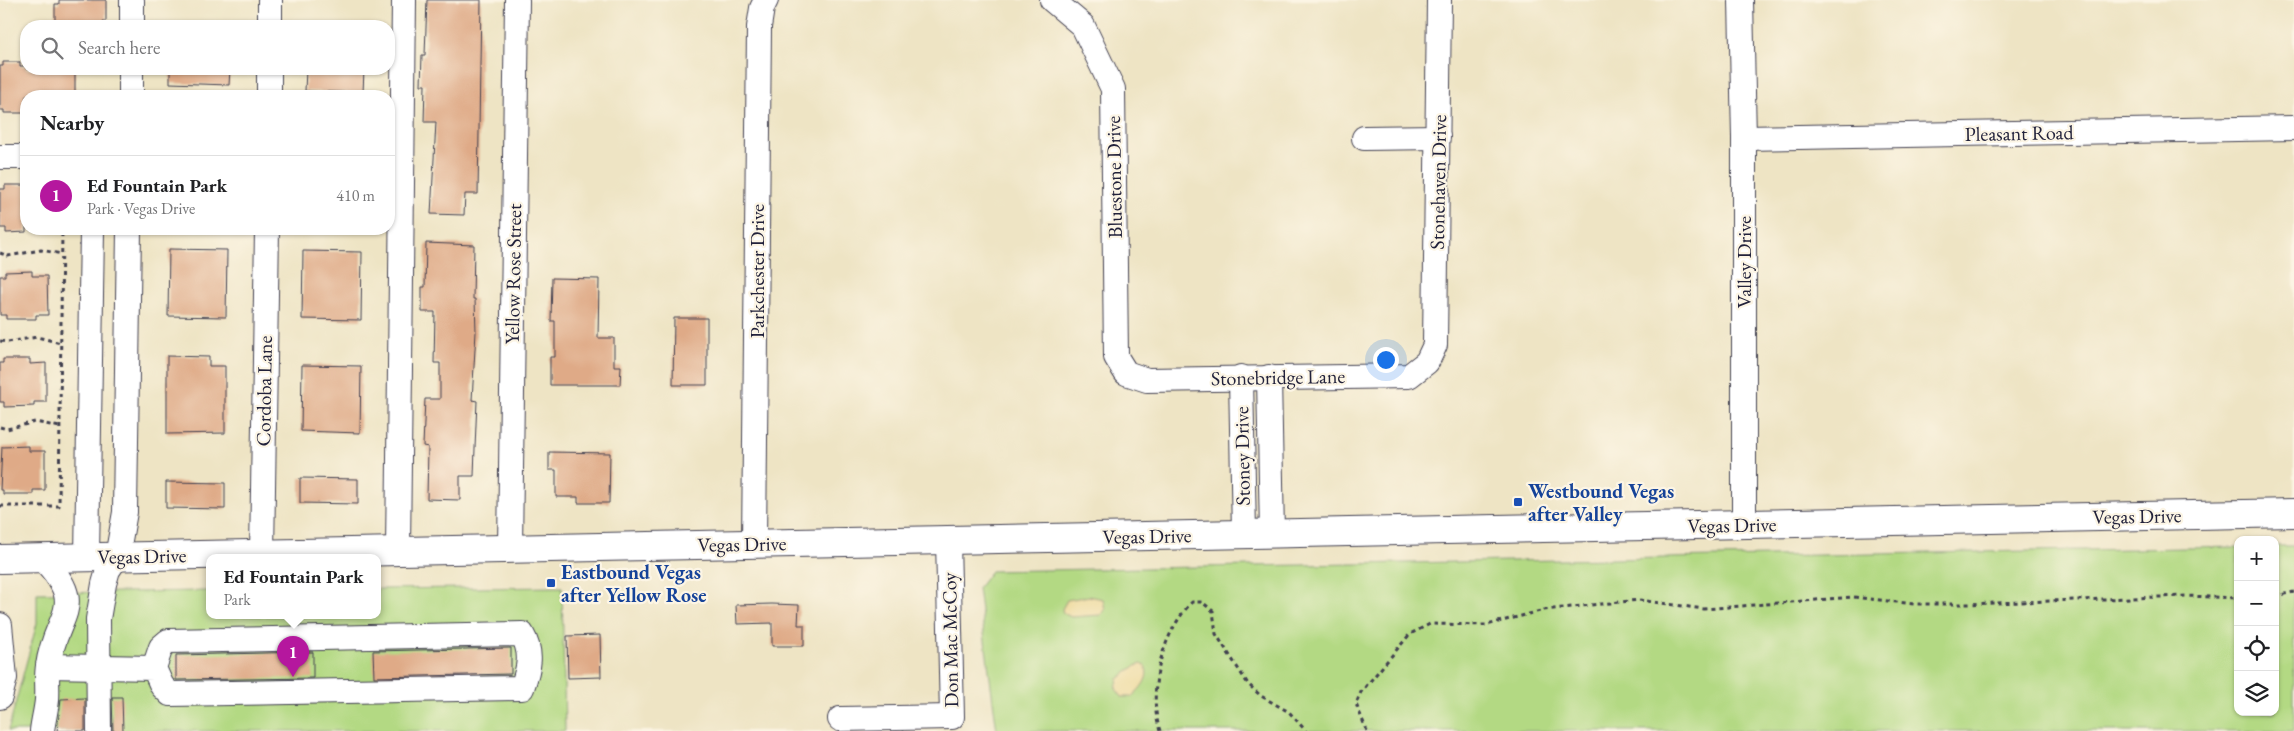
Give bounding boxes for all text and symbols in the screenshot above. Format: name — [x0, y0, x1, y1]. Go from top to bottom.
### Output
search box — [20, 20, 395, 75]
icon: search — [38, 34, 66, 62]
text: Search here — [78, 35, 160, 60]
text: Nearby — [40, 109, 104, 136]
street label: Stonehaven Drive — [1424, 114, 1452, 250]
street label: Bluestone Drive — [1100, 115, 1128, 239]
street label: Pleasant Road — [1964, 119, 2074, 147]
text: Ed Fountain Park — [87, 173, 227, 198]
text: 1 — [52, 185, 60, 206]
text: 410 m — [336, 185, 375, 206]
text: Park · Vegas Drive — [87, 198, 195, 219]
street label: Yellow Rose Street — [499, 203, 527, 345]
street label: Parkchester Drive — [744, 204, 770, 338]
street label: Valley Drive — [1731, 216, 1757, 308]
street label: Cordoba Lane — [250, 335, 278, 447]
your location — [1373, 347, 1399, 373]
street label: Stonebridge Lane — [1211, 363, 1346, 391]
street label: Stoney Drive — [1228, 406, 1256, 506]
place label: Westbound Vegas after Valley — [1528, 478, 1674, 527]
marker: Westbound Vegas after Valley — [1512, 496, 1524, 508]
street label: Vegas Drive — [2092, 502, 2182, 530]
street label: Vegas Drive — [1687, 511, 1777, 539]
street label: Vegas Drive — [1102, 522, 1192, 550]
street label: Vegas Drive — [697, 530, 787, 558]
map controls — [2234, 536, 2279, 716]
button: + — [2234, 536, 2279, 581]
street label: Vegas Drive — [97, 542, 187, 570]
popup — [206, 554, 381, 619]
place label: Eastbound Vegas after Yellow Rose — [561, 559, 707, 608]
text: Ed Fountain Park — [223, 564, 364, 589]
street label: Don Mac McCoy — [936, 572, 964, 708]
marker: Eastbound Vegas after Yellow Rose — [545, 577, 557, 589]
button: − — [2234, 581, 2279, 626]
text: Park — [223, 589, 251, 610]
button: locate — [2234, 626, 2279, 671]
pin: 1 — [277, 636, 309, 677]
button: layers — [2234, 671, 2279, 716]

